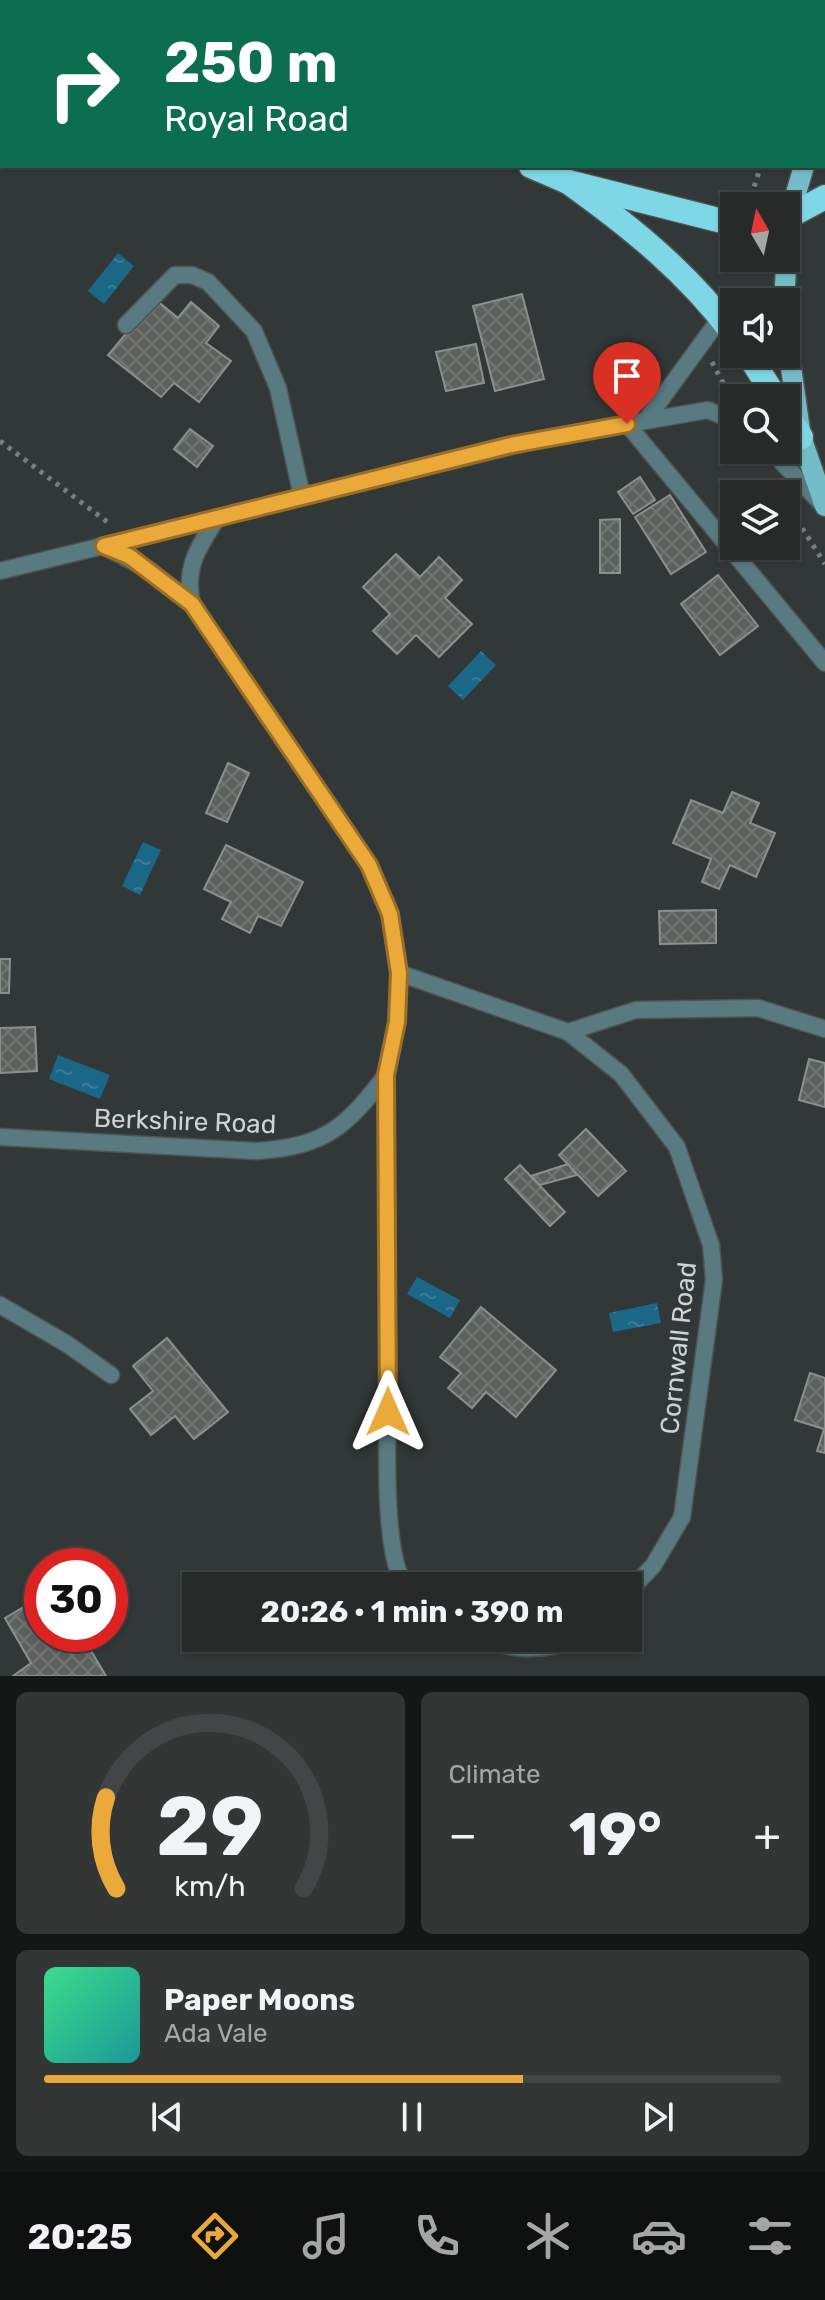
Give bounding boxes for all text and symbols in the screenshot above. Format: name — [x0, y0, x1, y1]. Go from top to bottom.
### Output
text: 250 m — [164, 30, 338, 96]
icon: right — [32, 32, 136, 136]
text: Royal Road — [164, 97, 349, 140]
north arrow — [720, 192, 800, 272]
map controls — [720, 192, 800, 560]
button: sound — [720, 288, 800, 368]
pin — [593, 342, 661, 424]
icon: arrive — [605, 354, 649, 398]
button: search — [720, 384, 800, 464]
button: layers — [720, 480, 800, 560]
street label: Berkshire Road — [93, 1103, 277, 1140]
street label: Cornwall Road — [654, 1260, 703, 1436]
position arrow — [346, 1370, 430, 1454]
speed limit sign: 30 — [24, 1548, 128, 1652]
text: 20:26 · 1 min · 390 m — [261, 1594, 563, 1630]
text: Climate — [449, 1759, 541, 1790]
text: 29 — [157, 1777, 264, 1876]
text: 19° — [569, 1799, 662, 1870]
text: − — [449, 1809, 477, 1861]
text: + — [754, 1809, 781, 1861]
text: km/h — [175, 1869, 246, 1903]
text: Paper Moons — [164, 1982, 355, 2018]
text: Ada Vale — [164, 2018, 268, 2049]
icon: previous — [145, 2095, 189, 2139]
icon: pause — [390, 2095, 434, 2139]
icon: next — [636, 2095, 680, 2139]
icon: directions — [187, 2208, 243, 2264]
icon: music — [298, 2208, 354, 2264]
icon: phone — [409, 2208, 465, 2264]
icon: climate — [520, 2208, 576, 2264]
icon: car — [631, 2208, 687, 2264]
icon: filters — [742, 2208, 798, 2264]
text: 20:25 — [27, 2215, 132, 2258]

